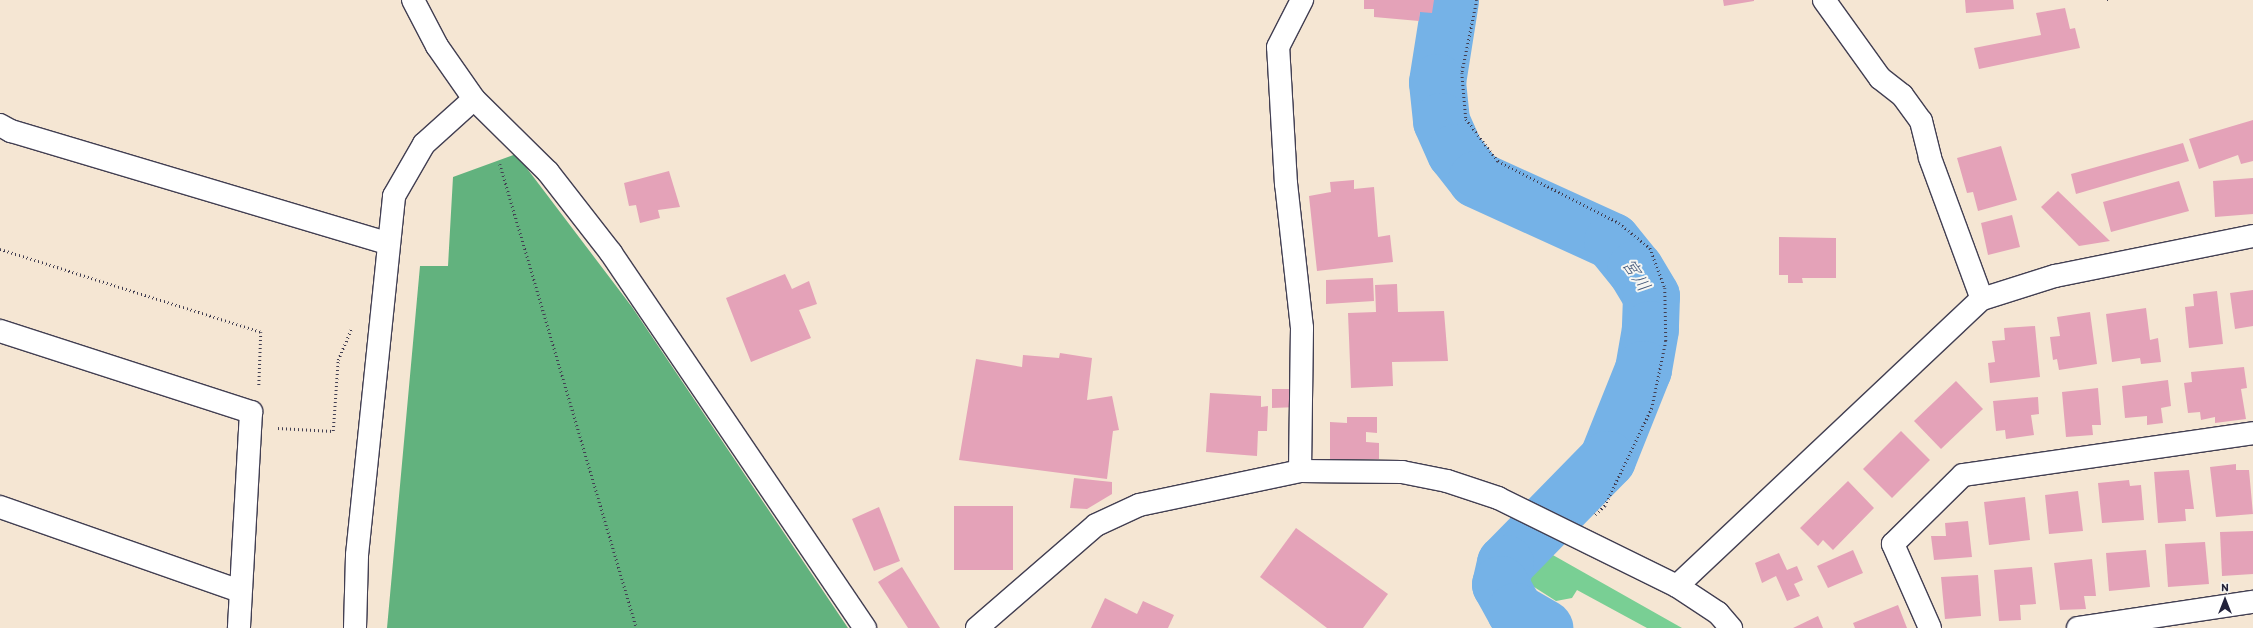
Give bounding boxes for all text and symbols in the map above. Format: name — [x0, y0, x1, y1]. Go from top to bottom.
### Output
water label: 宮川 — [1617, 254, 1655, 296]
north arrow — [2205, 580, 2245, 620]
text: N — [2221, 581, 2229, 594]

